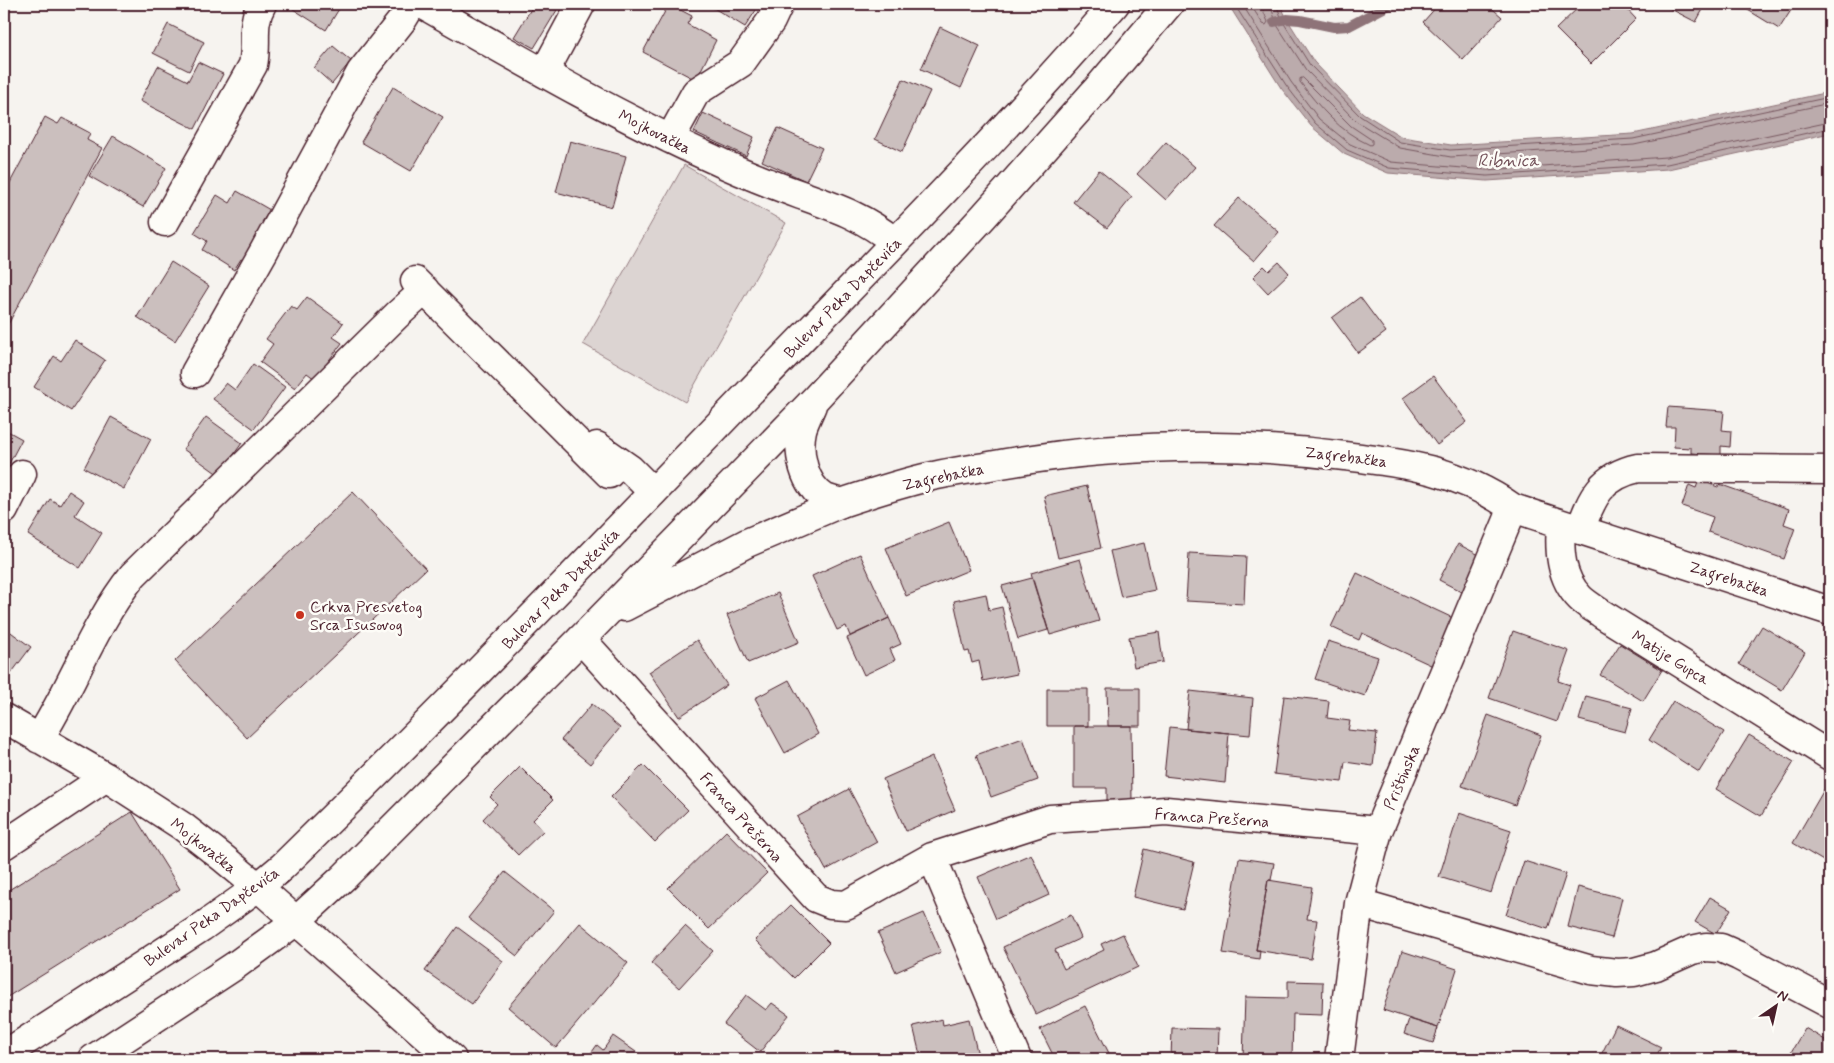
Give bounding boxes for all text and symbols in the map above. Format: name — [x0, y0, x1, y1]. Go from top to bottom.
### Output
street label: Mojkovačka — [614, 105, 694, 160]
water label: Ribnica — [1477, 149, 1540, 173]
street label: Bulevar Peka Dapčevića — [780, 233, 906, 363]
street label: Zagrebačka — [1303, 442, 1388, 474]
street label: Zagrebačka — [901, 459, 986, 497]
street label: Bulevar Peka Dapčevića — [498, 524, 624, 654]
street label: Zagrebačka — [1686, 557, 1771, 603]
place label: Crkva Presvetog Srca Isusovog — [310, 597, 422, 636]
marker: Crkva Presvetog Srca Isusovog — [294, 609, 306, 621]
street label: Matije Gupca — [1627, 626, 1713, 691]
street label: Prištinska — [1379, 742, 1425, 813]
street label: Franca Prešerna — [695, 768, 787, 868]
street label: Franca Prešerna — [1154, 804, 1270, 833]
street label: Mojkovačka — [166, 814, 241, 879]
street label: Bulevar Peka Dapčevića — [140, 863, 284, 972]
north arrow — [1752, 980, 1802, 1030]
text: N — [1774, 986, 1792, 1006]

